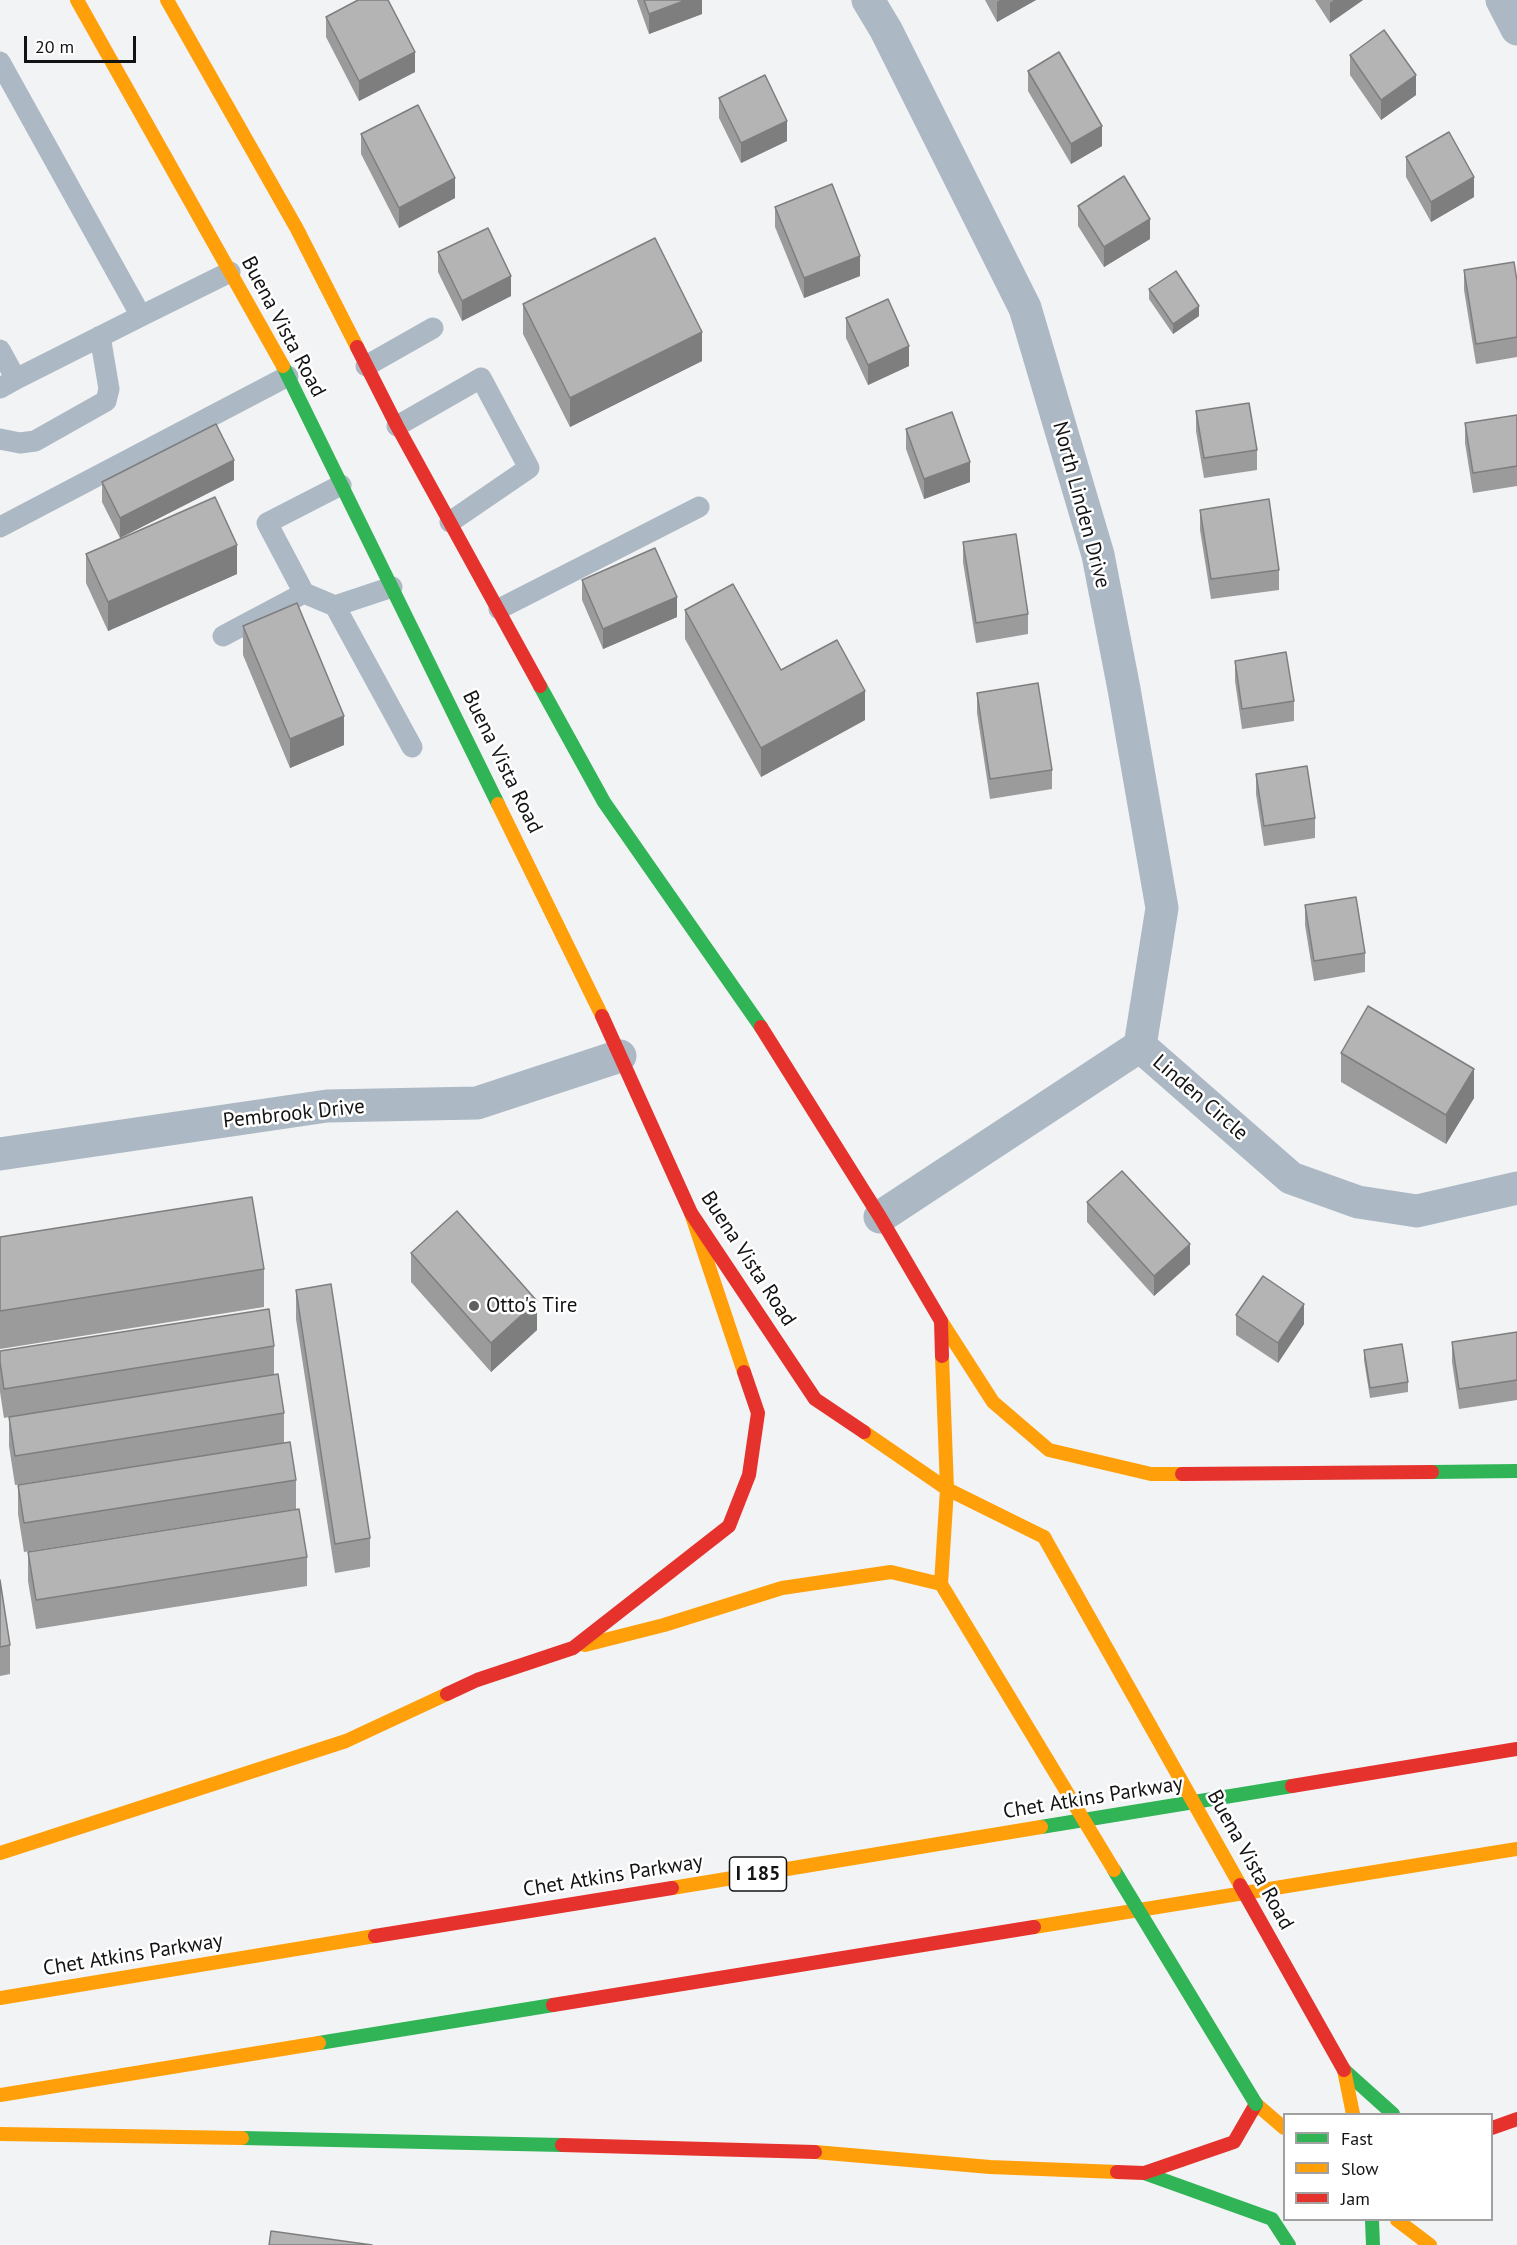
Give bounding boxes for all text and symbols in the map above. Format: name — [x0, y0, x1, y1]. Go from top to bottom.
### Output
scale bar — [27, 24, 140, 62]
text: 20 m — [35, 35, 74, 58]
street label: Buena Vista Road — [235, 252, 331, 402]
street label: North Linden Drive — [1047, 419, 1115, 591]
street label: Buena Vista Road — [457, 686, 547, 838]
street label: Linden Circle — [1147, 1050, 1253, 1146]
street label: Pembrook Drive — [222, 1094, 366, 1134]
street label: Buena Vista Road — [695, 1187, 801, 1331]
place label: Otto's Tire — [486, 1293, 577, 1319]
marker: Otto's Tire — [467, 1299, 481, 1313]
street label: Chet Atkins Parkway — [1001, 1771, 1185, 1825]
street label: Buena Vista Road — [1201, 1786, 1299, 1934]
street label: Chet Atkins Parkway — [521, 1849, 705, 1903]
road number: I 185 — [730, 1857, 786, 1891]
street label: Chet Atkins Parkway — [41, 1928, 225, 1982]
legend — [1283, 2113, 1493, 2221]
text: Fast — [1341, 2127, 1373, 2150]
text: Slow — [1341, 2157, 1379, 2180]
text: Jam — [1341, 2187, 1370, 2210]

